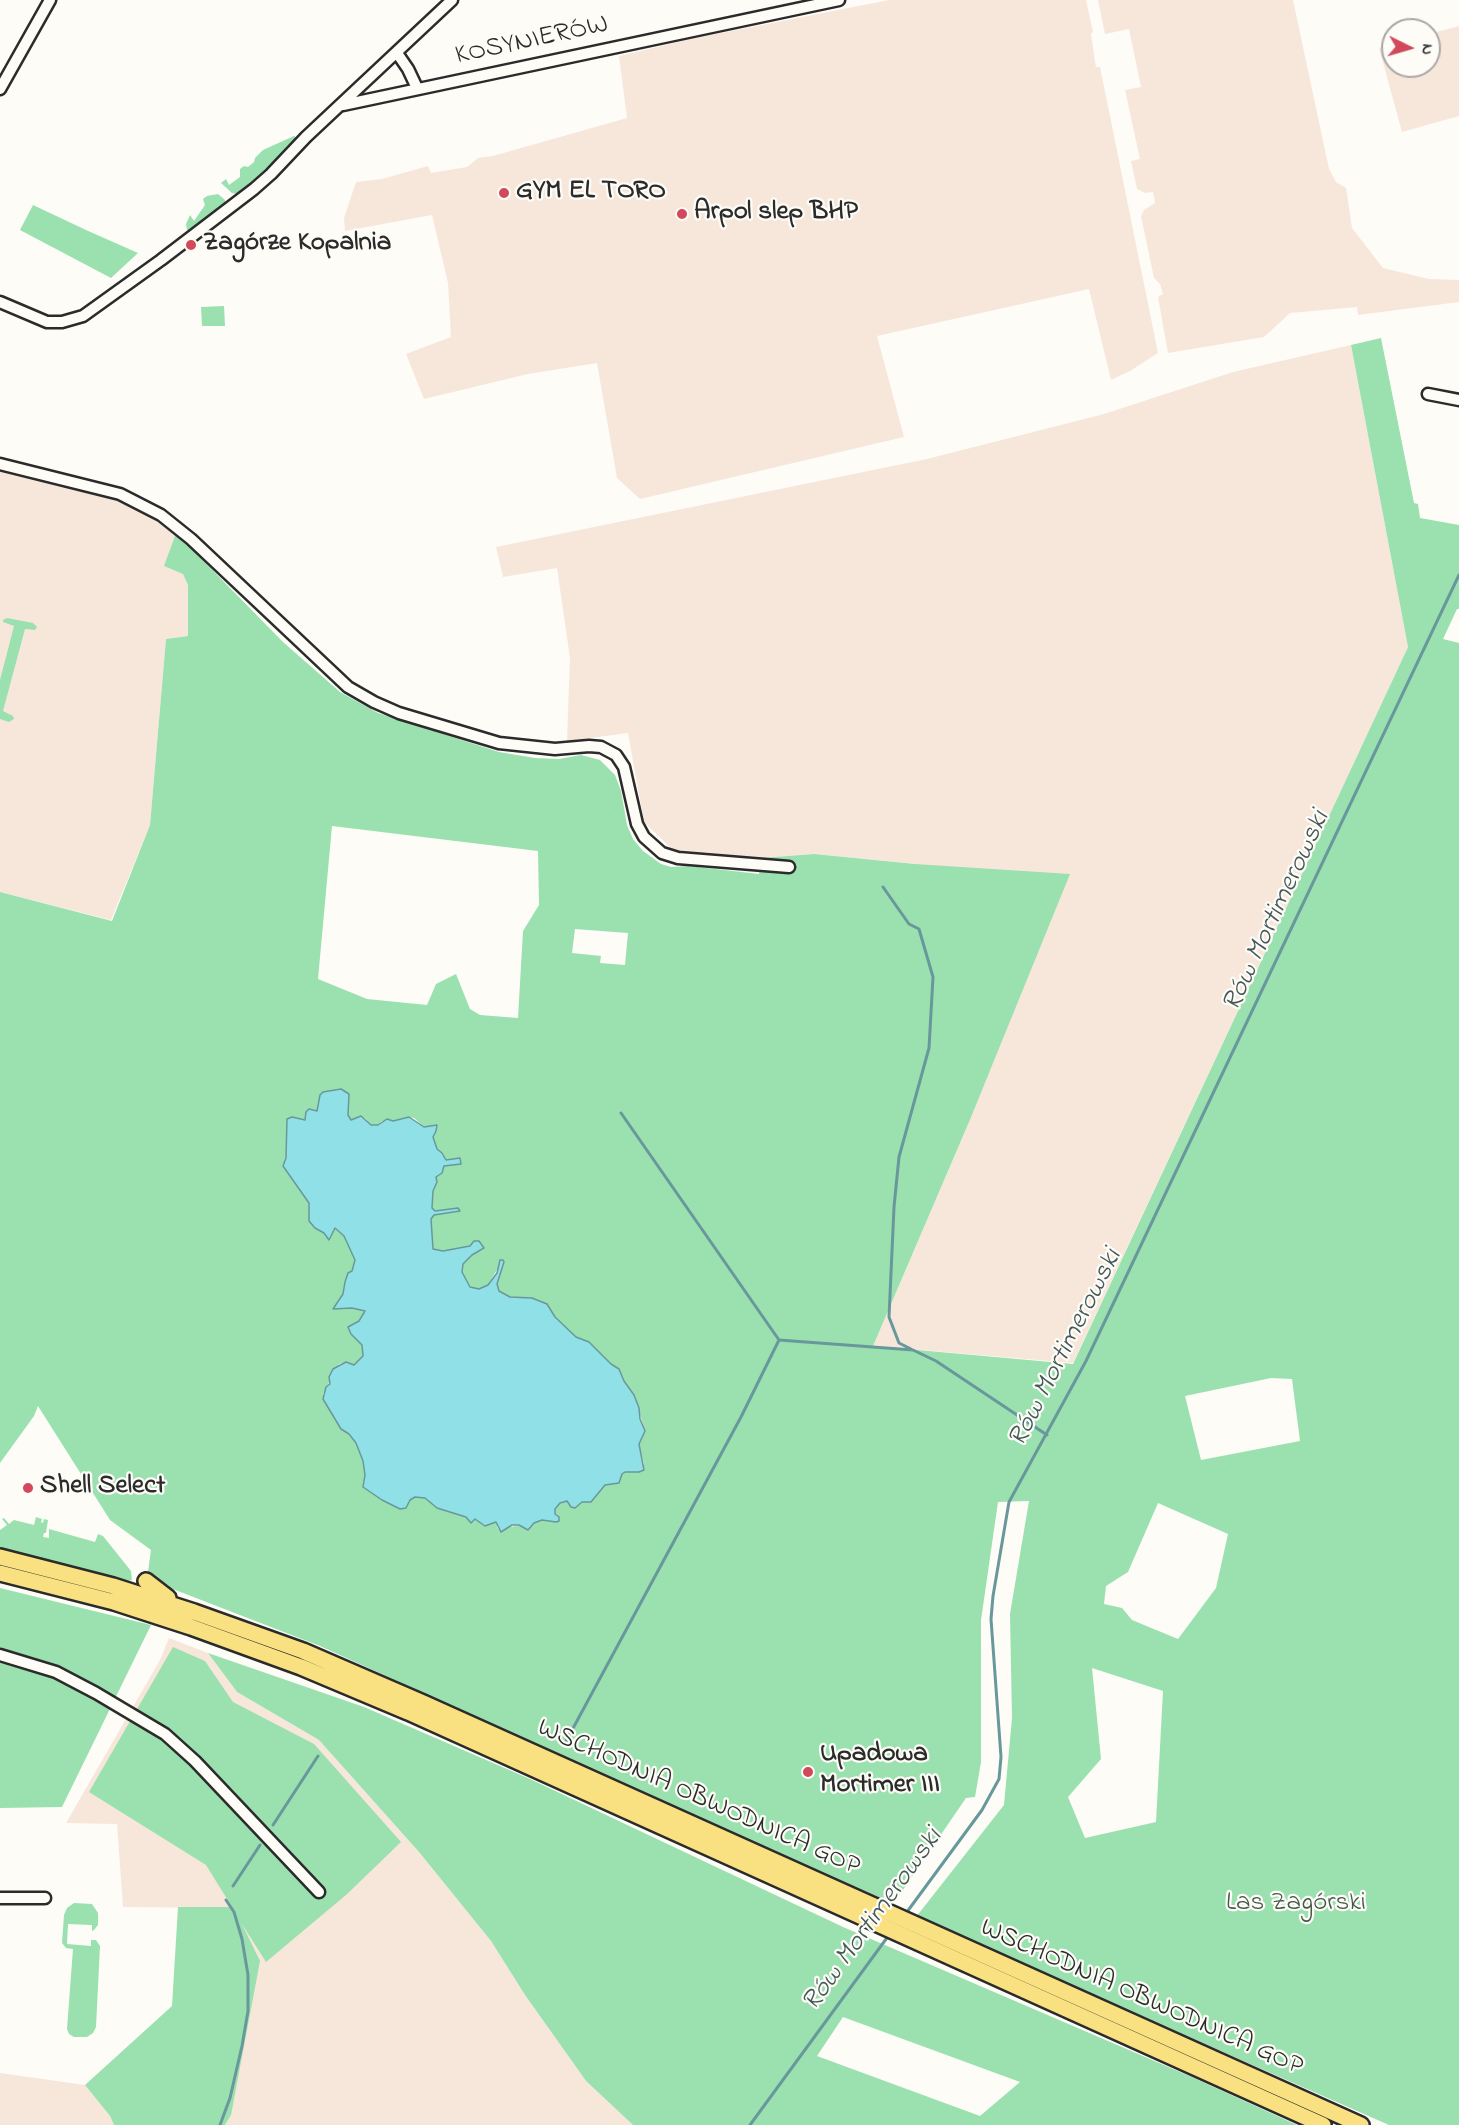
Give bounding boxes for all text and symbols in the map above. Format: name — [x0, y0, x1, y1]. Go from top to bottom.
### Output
street label: KOSYNIERÓW — [453, 10, 611, 74]
north arrow — [1381, 18, 1441, 78]
text: N — [1415, 43, 1439, 56]
place label: GYM EL TORO — [516, 177, 666, 209]
marker: GYM EL TORO — [497, 186, 511, 200]
place label: Arpol slep BHP — [694, 198, 858, 230]
marker: Arpol slep BHP — [675, 207, 689, 221]
place label: Zagórze Kopalnia — [203, 229, 391, 261]
marker: Zagórze Kopalnia — [184, 238, 198, 252]
water label: Rów Mortimerowski — [1217, 806, 1339, 1018]
water label: Rów Mortimerowski — [1003, 1244, 1131, 1454]
place label: Shell Select — [40, 1472, 165, 1504]
marker: Shell Select — [21, 1481, 35, 1495]
street label: WSCHODNIA OBWODNICA GOP — [532, 1713, 864, 1885]
place label: Upadowa Mortimer III — [820, 1740, 940, 1803]
marker: Upadowa Mortimer III — [801, 1765, 815, 1779]
water label: Rów Mortimerowski — [796, 1823, 952, 2019]
park label: Las Zagórski — [1226, 1889, 1366, 1921]
street label: WSCHODNIA OBWODNICA GOP — [975, 1913, 1307, 2085]

